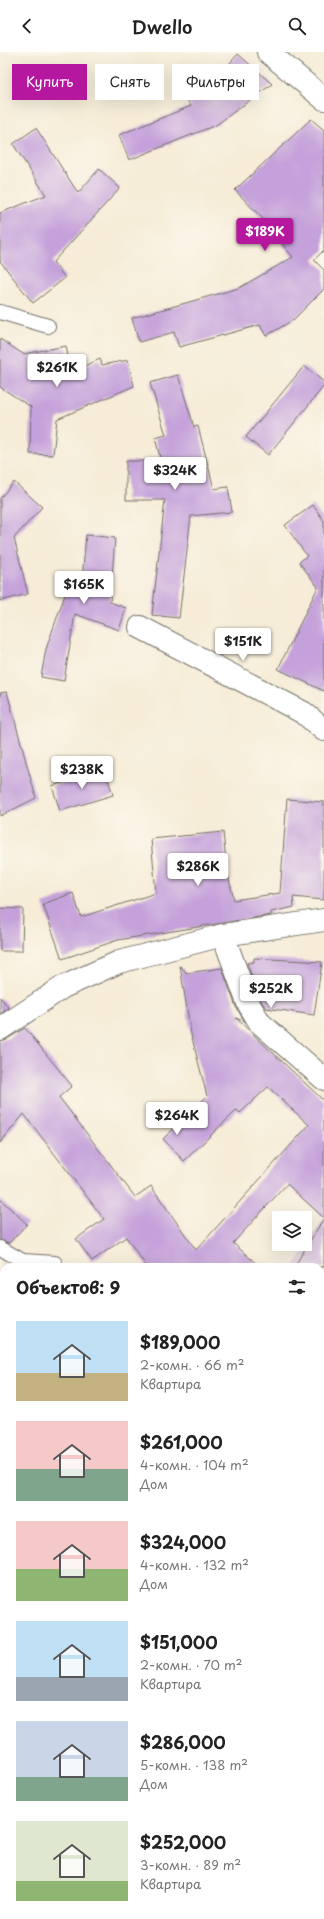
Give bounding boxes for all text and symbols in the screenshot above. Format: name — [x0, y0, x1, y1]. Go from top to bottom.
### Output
text: Dwello — [132, 13, 192, 40]
icon: back — [16, 15, 38, 37]
icon: search — [286, 15, 308, 37]
chip: Купить — [12, 64, 87, 100]
chip: Снять — [95, 64, 164, 100]
chip: Фильтры — [172, 64, 259, 100]
pin: $189K — [237, 218, 293, 252]
text: $189K — [245, 221, 285, 240]
pin: $261K — [29, 354, 85, 388]
text: $261K — [36, 357, 78, 376]
pin: $324K — [147, 457, 203, 491]
text: $324K — [153, 460, 197, 479]
pin: $165K — [56, 571, 112, 605]
text: $165K — [64, 574, 105, 593]
pin: $151K — [215, 628, 271, 662]
text: $151K — [224, 631, 262, 650]
pin: $238K — [54, 756, 110, 790]
text: $238K — [60, 759, 104, 778]
pin: $286K — [170, 853, 226, 887]
text: $286K — [176, 856, 220, 875]
pin: $252K — [243, 975, 299, 1009]
text: $252K — [249, 978, 293, 997]
pin: $264K — [149, 1102, 205, 1136]
text: $264K — [155, 1105, 199, 1124]
map controls — [272, 1211, 312, 1251]
button: layers — [272, 1211, 312, 1251]
text: Объектов: 9 — [16, 1274, 120, 1300]
icon: filters — [286, 1276, 308, 1298]
text: $189,000 — [140, 1329, 220, 1355]
icon: home — [48, 1337, 96, 1385]
text: 2-комн. · 66 m² — [140, 1355, 244, 1374]
text: Квартира — [140, 1374, 201, 1393]
text: $261,000 — [140, 1429, 223, 1455]
icon: home — [48, 1437, 96, 1485]
text: 4-комн. · 104 m² — [140, 1455, 249, 1474]
text: Дом — [140, 1474, 168, 1493]
text: $324,000 — [140, 1529, 226, 1555]
icon: home — [48, 1537, 96, 1585]
text: 4-комн. · 132 m² — [140, 1555, 249, 1574]
text: Дом — [140, 1574, 168, 1593]
text: $151,000 — [140, 1629, 218, 1655]
icon: home — [48, 1637, 96, 1685]
text: 2-комн. · 70 m² — [140, 1655, 243, 1674]
text: Квартира — [140, 1674, 201, 1693]
text: $286,000 — [140, 1729, 226, 1755]
icon: home — [48, 1737, 96, 1785]
text: 5-комн. · 138 m² — [140, 1755, 248, 1774]
text: Дом — [140, 1774, 168, 1793]
text: $252,000 — [140, 1829, 226, 1855]
icon: home — [48, 1837, 96, 1885]
text: 3-комн. · 89 m² — [140, 1855, 241, 1874]
text: Квартира — [140, 1874, 201, 1893]

